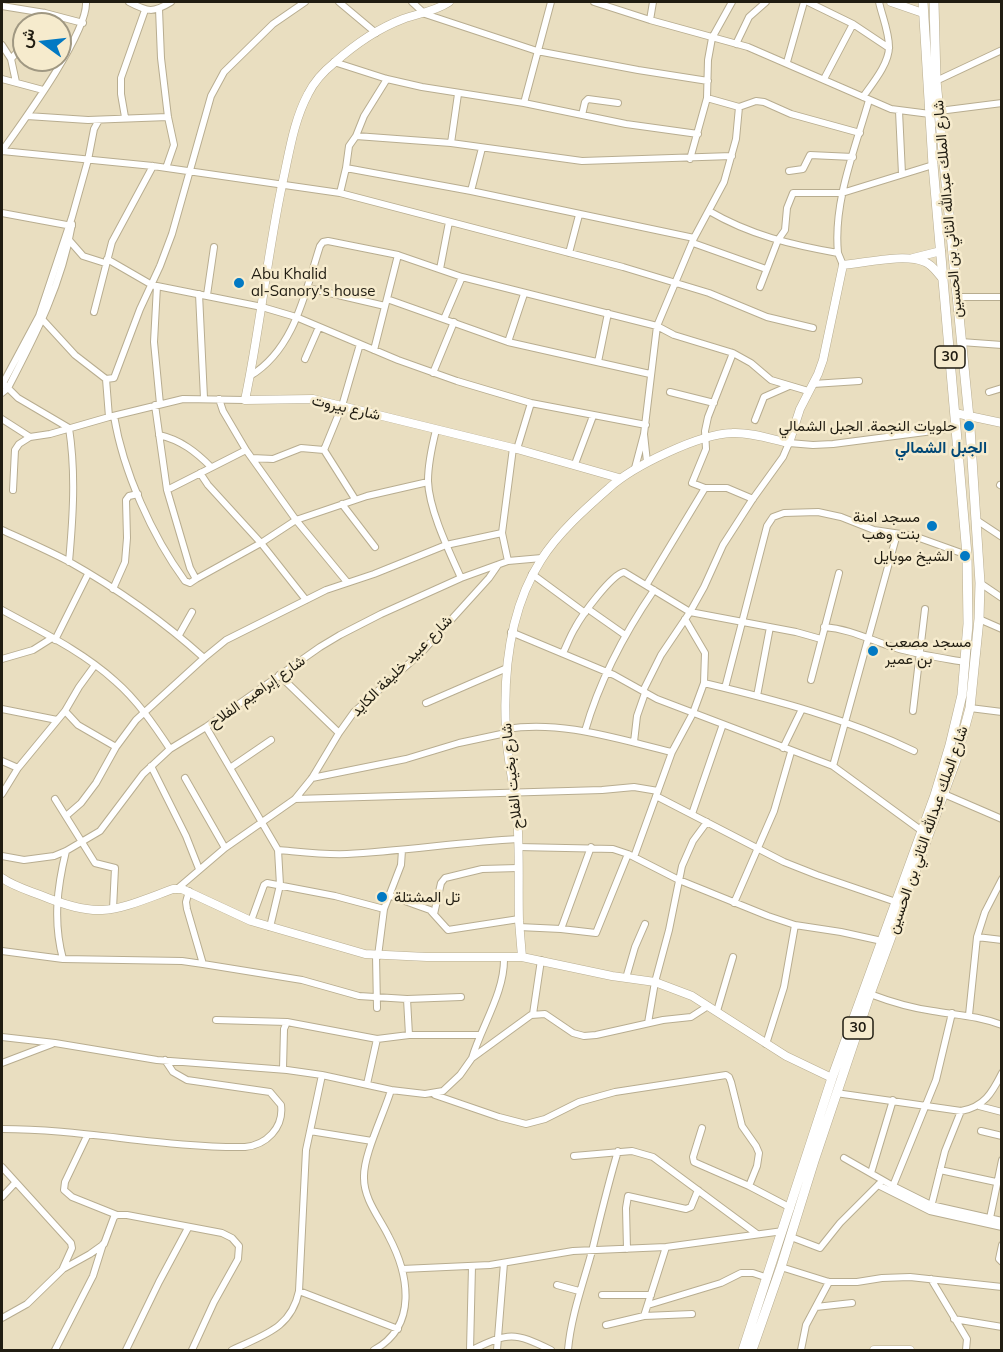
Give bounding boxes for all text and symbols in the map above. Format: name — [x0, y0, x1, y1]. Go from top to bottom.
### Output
north arrow — [12, 12, 72, 72]
text: ش — [14, 26, 39, 50]
street label: شارع الملك عبدالله الثاني بن الحسين — [930, 99, 966, 319]
place label: Abu Khalid al-Sanory's house — [251, 265, 376, 300]
marker: Abu Khalid al-Sanory's house — [232, 276, 246, 290]
road number: 30 — [935, 346, 965, 368]
street label: شارع بيروت — [310, 391, 382, 425]
place label: حلويات النجمة. الجبل الشمالي — [779, 417, 957, 435]
marker: حلويات النجمة. الجبل الشمالي — [962, 419, 976, 433]
district label: الجبل الشمالي — [895, 438, 987, 458]
place label: مسجد امنة بنت وهب — [853, 508, 920, 543]
marker: مسجد امنة بنت وهب — [925, 519, 939, 533]
place label: الشيخ موبايل — [874, 547, 953, 565]
marker: الشيخ موبايل — [958, 549, 972, 563]
street label: شارع عبيد خليفة الكايد — [348, 612, 456, 720]
place label: مسجد مصعب بن عمير — [885, 633, 971, 668]
marker: مسجد مصعب بن عمير — [866, 644, 880, 658]
street label: شارع إبراهيم الفلاح — [205, 652, 309, 732]
street label: شارع بخيت الفلاح — [497, 722, 527, 830]
street label: شارع الملك عبدالله الثاني بن الحسين — [884, 724, 972, 936]
place label: تل المشتلة — [394, 888, 460, 906]
marker: تل المشتلة — [375, 890, 389, 904]
road number: 30 — [843, 1017, 873, 1039]

